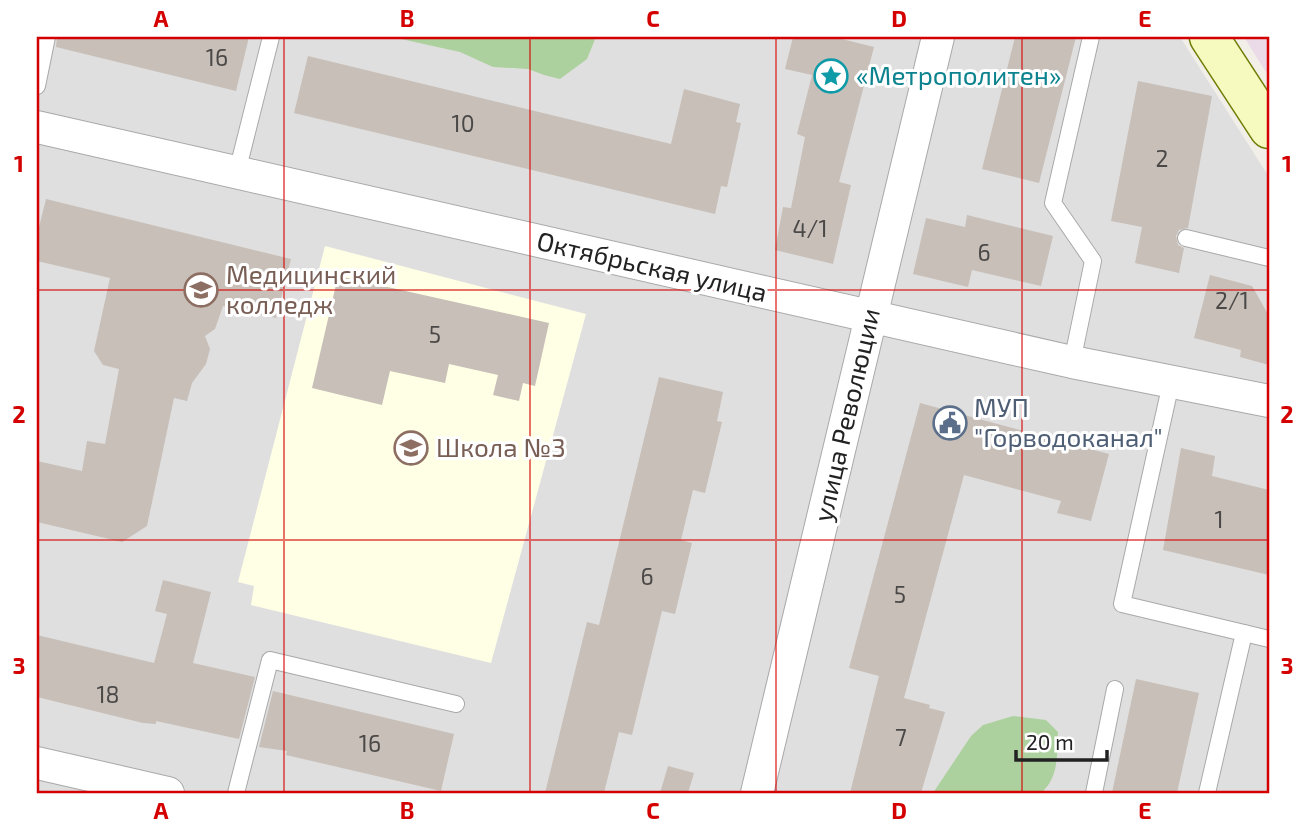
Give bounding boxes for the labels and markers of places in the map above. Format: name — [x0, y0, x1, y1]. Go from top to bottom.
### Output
place icon: «Метрополитен» — [812, 57, 850, 95]
place label: «Метрополитен» — [856, 59, 1061, 90]
place label: Медицинский колледж — [226, 258, 396, 319]
school or university icon: Медицинский колледж — [182, 271, 220, 309]
place label: МУП "Горводоканал" — [974, 391, 1163, 452]
public building icon: МУП "Горводоканал" — [931, 404, 969, 442]
school or university icon: Школа №3 — [392, 429, 430, 467]
place label: Школа №3 — [436, 431, 566, 462]

